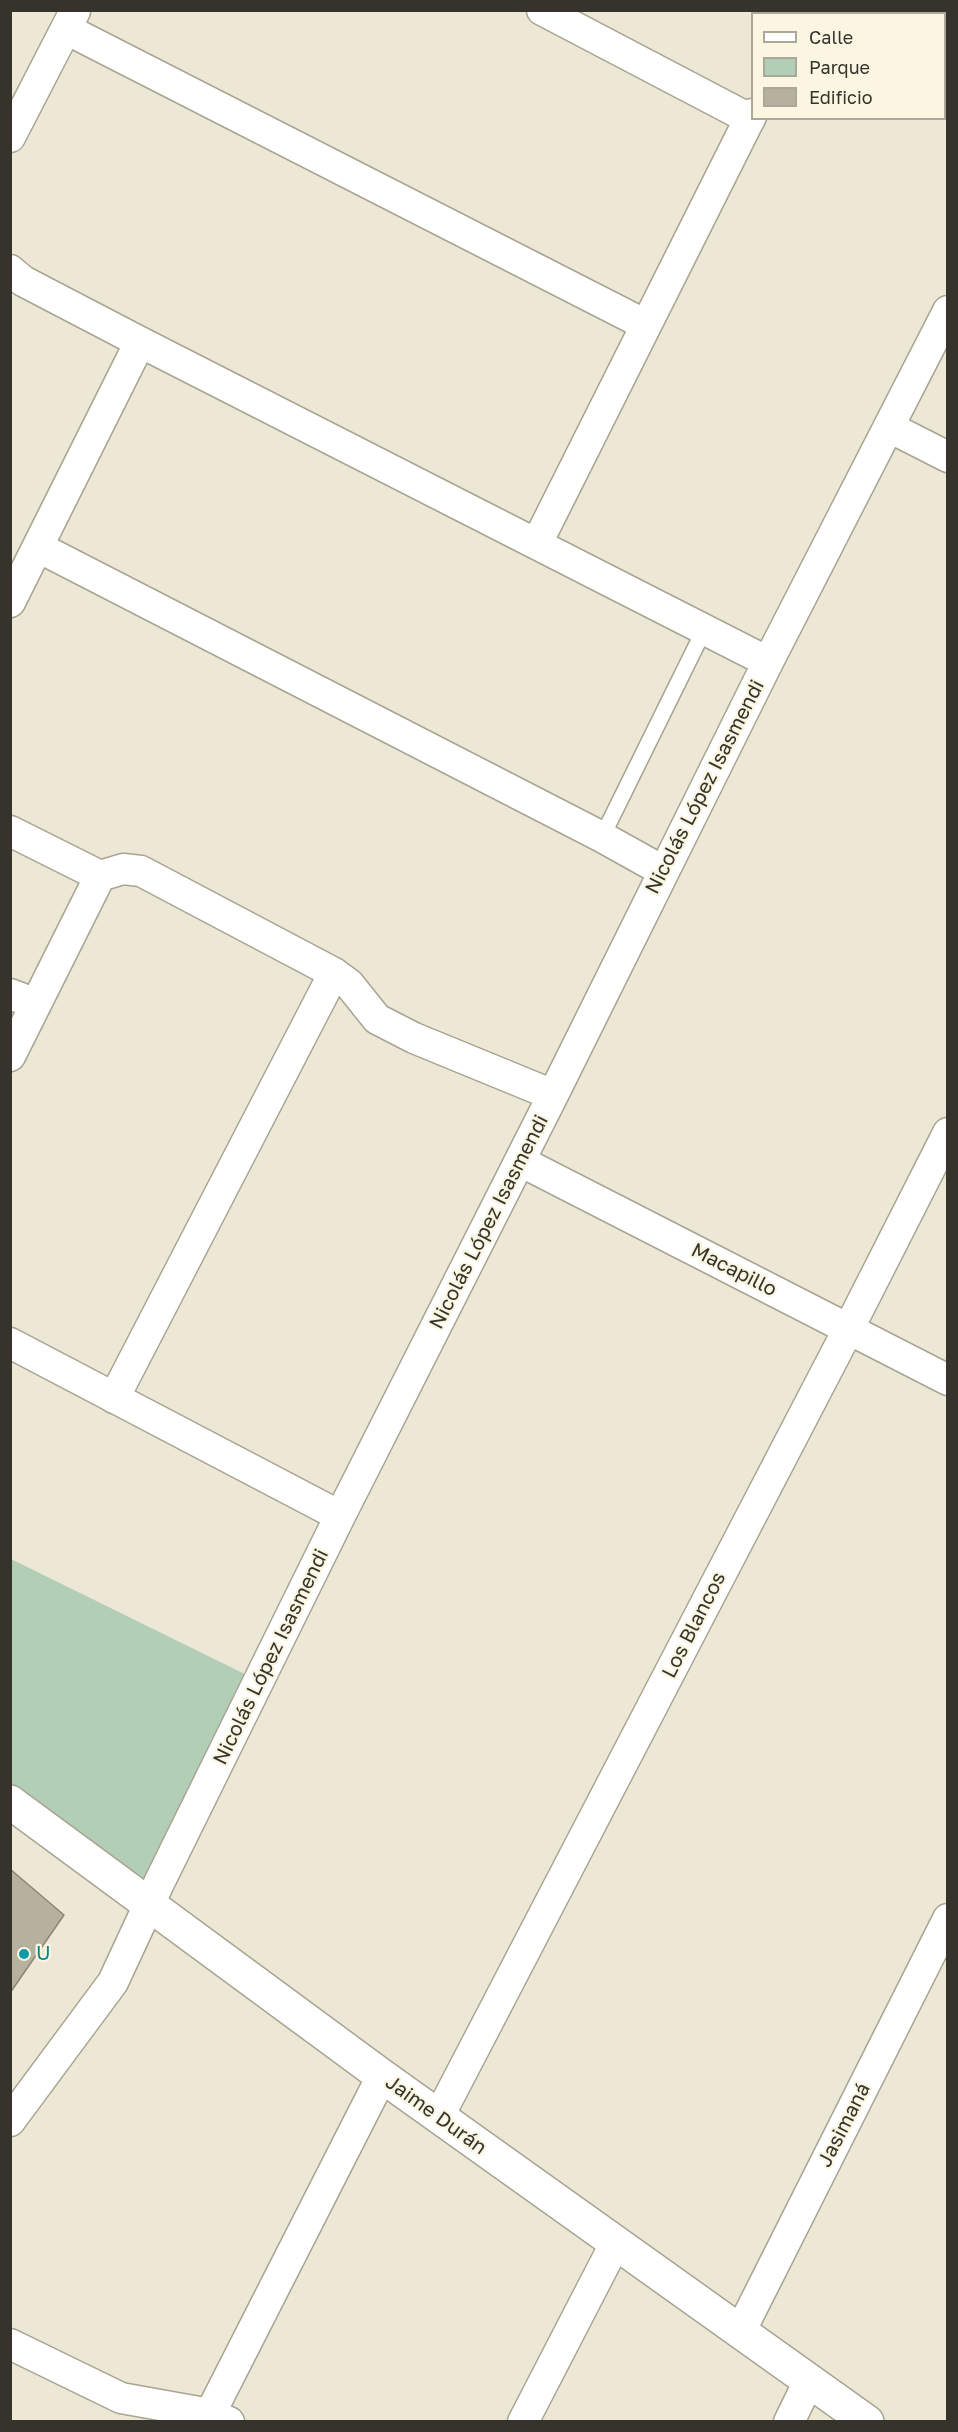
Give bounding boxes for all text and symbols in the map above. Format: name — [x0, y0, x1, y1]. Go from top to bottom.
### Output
legend — [751, 12, 946, 120]
text: Calle — [809, 26, 853, 48]
text: Parque — [809, 56, 870, 78]
text: Edificio — [809, 86, 873, 108]
street label: Nicolás López Isasmendi — [640, 676, 770, 898]
street label: Nicolás López Isasmendi — [424, 1111, 554, 1333]
street label: Macapillo — [687, 1238, 781, 1302]
street label: Nicolás López Isasmendi — [208, 1545, 334, 1769]
street label: Los Blancos — [657, 1568, 731, 1682]
place label: U — [36, 1942, 51, 1966]
marker: U — [17, 1947, 31, 1961]
street label: Jaime Durán — [381, 2070, 491, 2160]
street label: Jasimaná — [813, 2079, 875, 2171]

